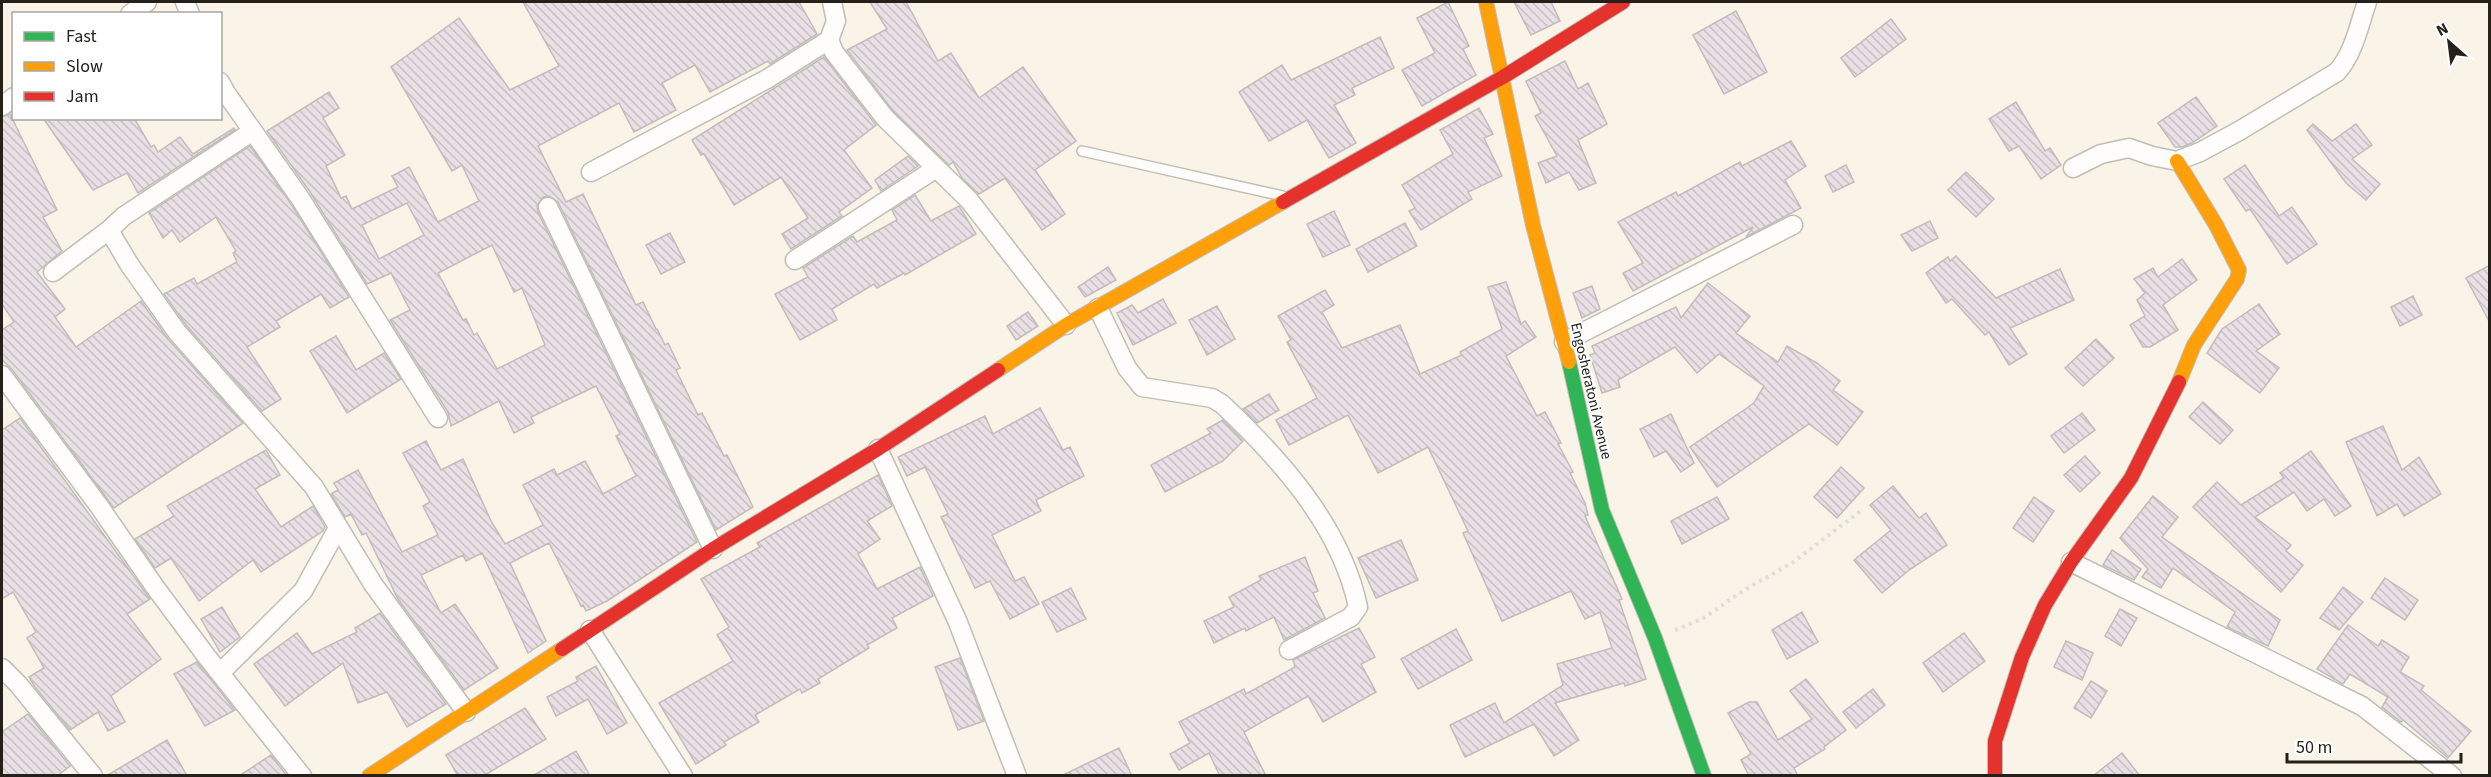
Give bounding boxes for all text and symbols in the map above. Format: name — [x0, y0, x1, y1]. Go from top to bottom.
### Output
legend — [12, 12, 222, 120]
north arrow — [2419, 12, 2479, 72]
text: N — [2433, 17, 2452, 42]
text: Fast — [66, 24, 97, 49]
text: Slow — [66, 54, 103, 79]
text: Jam — [66, 84, 99, 109]
street label: Engosheratoni Avenue — [1565, 321, 1617, 461]
scale bar — [2287, 726, 2461, 764]
text: 50 m — [2296, 735, 2332, 760]

